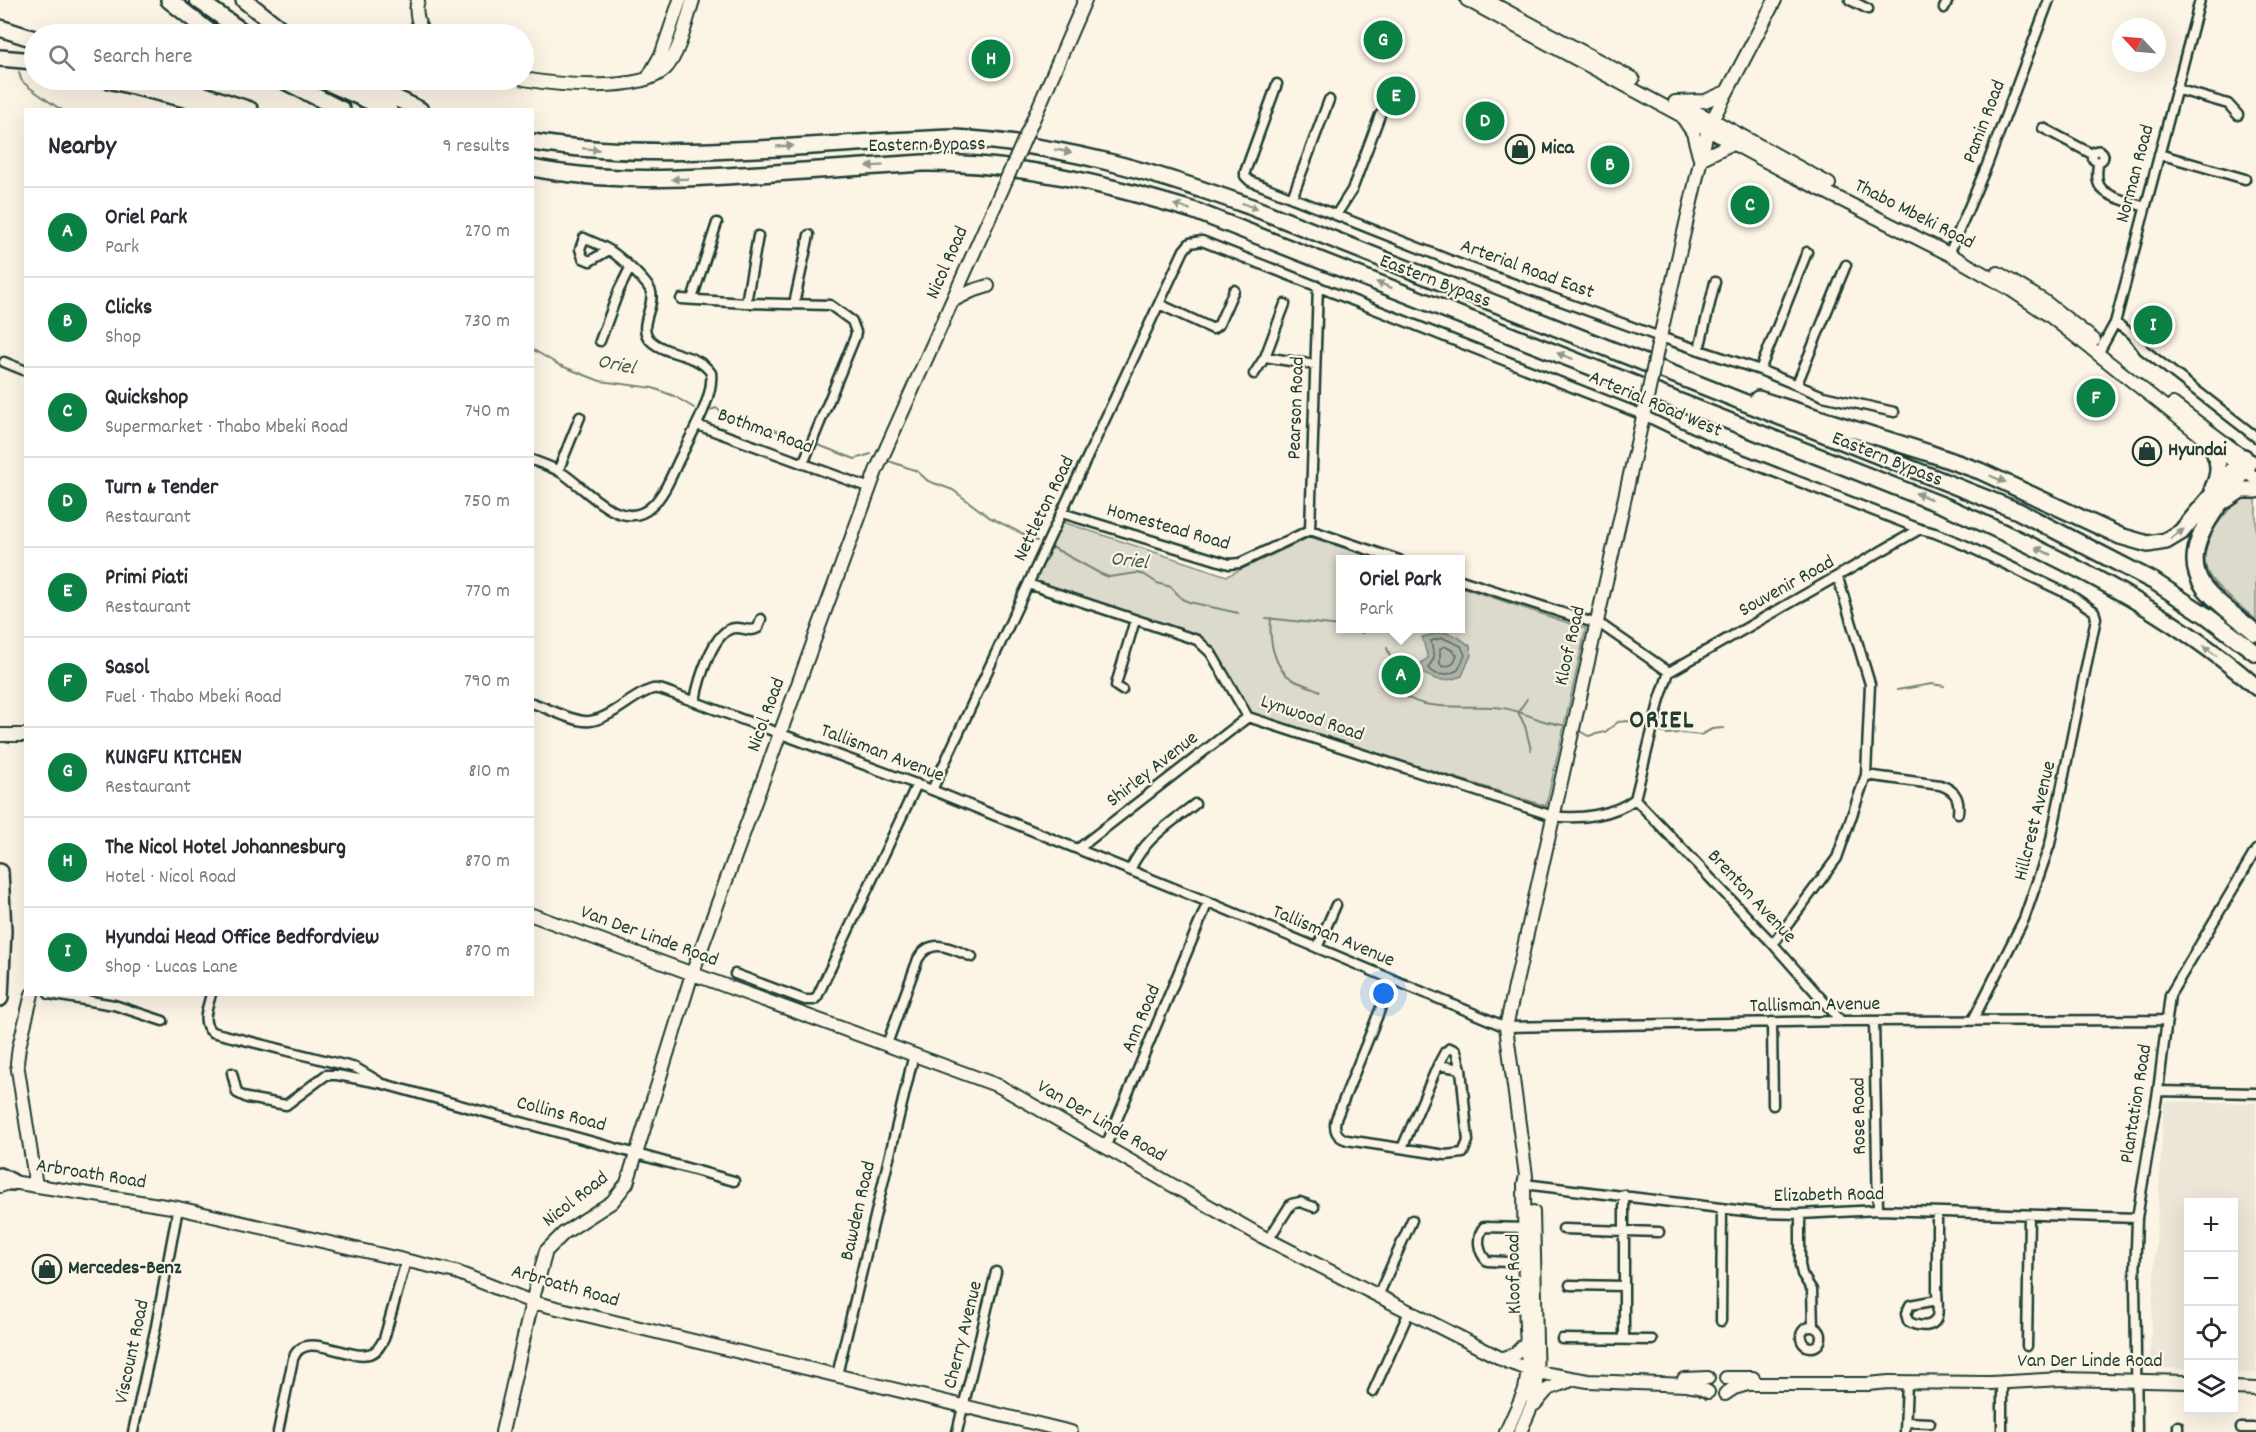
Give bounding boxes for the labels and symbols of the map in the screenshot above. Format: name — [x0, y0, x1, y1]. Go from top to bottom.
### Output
pin: G — [1364, 18, 1402, 63]
north arrow — [2112, 18, 2166, 72]
pin: H — [972, 36, 1010, 82]
pin: E — [1376, 74, 1416, 118]
street label: Pamin Road — [1956, 76, 2014, 168]
pin: D — [1466, 98, 1504, 144]
street label: Norman Road — [2109, 122, 2163, 226]
street label: Eastern Bypass — [868, 131, 986, 161]
shop icon: Mica — [1504, 133, 1536, 165]
place label: Mica — [1541, 135, 1574, 163]
one-way arrow — [776, 141, 795, 151]
pin: B — [1590, 142, 1630, 188]
one-way arrow — [581, 144, 600, 154]
one-way arrow — [1054, 146, 1073, 155]
one-way arrow — [865, 162, 884, 171]
street label: Thabo Mbeki Road — [1849, 173, 1979, 257]
one-way arrow — [671, 174, 690, 184]
pin: C — [1730, 182, 1770, 228]
one-way arrow — [1173, 202, 1191, 211]
one-way arrow — [1241, 202, 1259, 211]
street label: Nicol Road — [920, 222, 976, 304]
street label: Arterial Road East — [1456, 233, 1598, 307]
street label: Eastern Bypass — [1375, 248, 1495, 316]
one-way arrow — [1375, 279, 1393, 289]
pin: I — [2134, 302, 2172, 348]
water label: Oriel — [594, 347, 640, 385]
one-way arrow — [1556, 350, 1574, 360]
street label: Pearson Road — [1281, 356, 1313, 460]
street label: Arterial Road West — [1584, 364, 1726, 446]
pin: F — [2076, 376, 2116, 420]
street label: Bothma Road — [713, 402, 817, 462]
street label: Eastern Bypass — [1827, 425, 1947, 495]
shop icon: Hyundai — [2131, 435, 2163, 467]
place label: Hyundai — [2168, 437, 2227, 465]
street label: Nettleton Road — [1007, 451, 1083, 567]
one-way arrow — [1989, 475, 2007, 484]
one-way arrow — [1913, 491, 1931, 501]
street label: Homestead Road — [1103, 497, 1233, 559]
one-way arrow — [2168, 528, 2184, 540]
water label: Oriel — [1108, 545, 1152, 579]
one-way arrow — [2034, 546, 2051, 556]
street label: Souvenir Road — [1734, 549, 1840, 625]
street label: Kloof Road — [1548, 603, 1594, 689]
one-way arrow — [2203, 645, 2218, 657]
pin: A — [1382, 652, 1420, 698]
street label: Nicol Road — [741, 674, 793, 756]
street label: Lynwood Road — [1257, 688, 1367, 750]
district label: ORIEL — [1629, 703, 1695, 740]
street label: Tallisman Avenue — [816, 718, 948, 791]
street label: Shirley Avenue — [1101, 725, 1205, 815]
street label: Hillcrest Avenue — [2008, 758, 2064, 884]
street label: Brenton Avenue — [1700, 844, 1802, 950]
street label: Van Der Linde Road — [576, 899, 722, 975]
street label: Tallisman Avenue — [1267, 899, 1399, 975]
your location — [1369, 979, 1398, 1008]
street label: Ann Road — [1115, 981, 1169, 1057]
street label: Tallisman Avenue — [1749, 991, 1881, 1021]
street label: Plantation Road — [2114, 1042, 2160, 1166]
street label: Van Der Linde Road — [1031, 1074, 1171, 1170]
street label: Rose Road — [1845, 1077, 1875, 1155]
street label: Collins Road — [513, 1090, 609, 1140]
street label: Arbroath Road — [34, 1152, 148, 1198]
street label: Bawden Road — [834, 1159, 884, 1263]
street label: Nicol Road — [537, 1165, 615, 1235]
street label: Elizabeth Road — [1774, 1181, 1884, 1211]
street label: Kloof Road — [1500, 1233, 1530, 1315]
shop icon: Mercedes-Benz — [31, 1253, 63, 1285]
place label: Mercedes-Benz — [68, 1255, 182, 1283]
street label: Arbroath Road — [508, 1258, 622, 1316]
street label: Cherry Avenue — [937, 1278, 991, 1392]
street label: Viscount Road — [108, 1297, 158, 1407]
street label: Van Der Linde Road — [2017, 1348, 2163, 1376]

